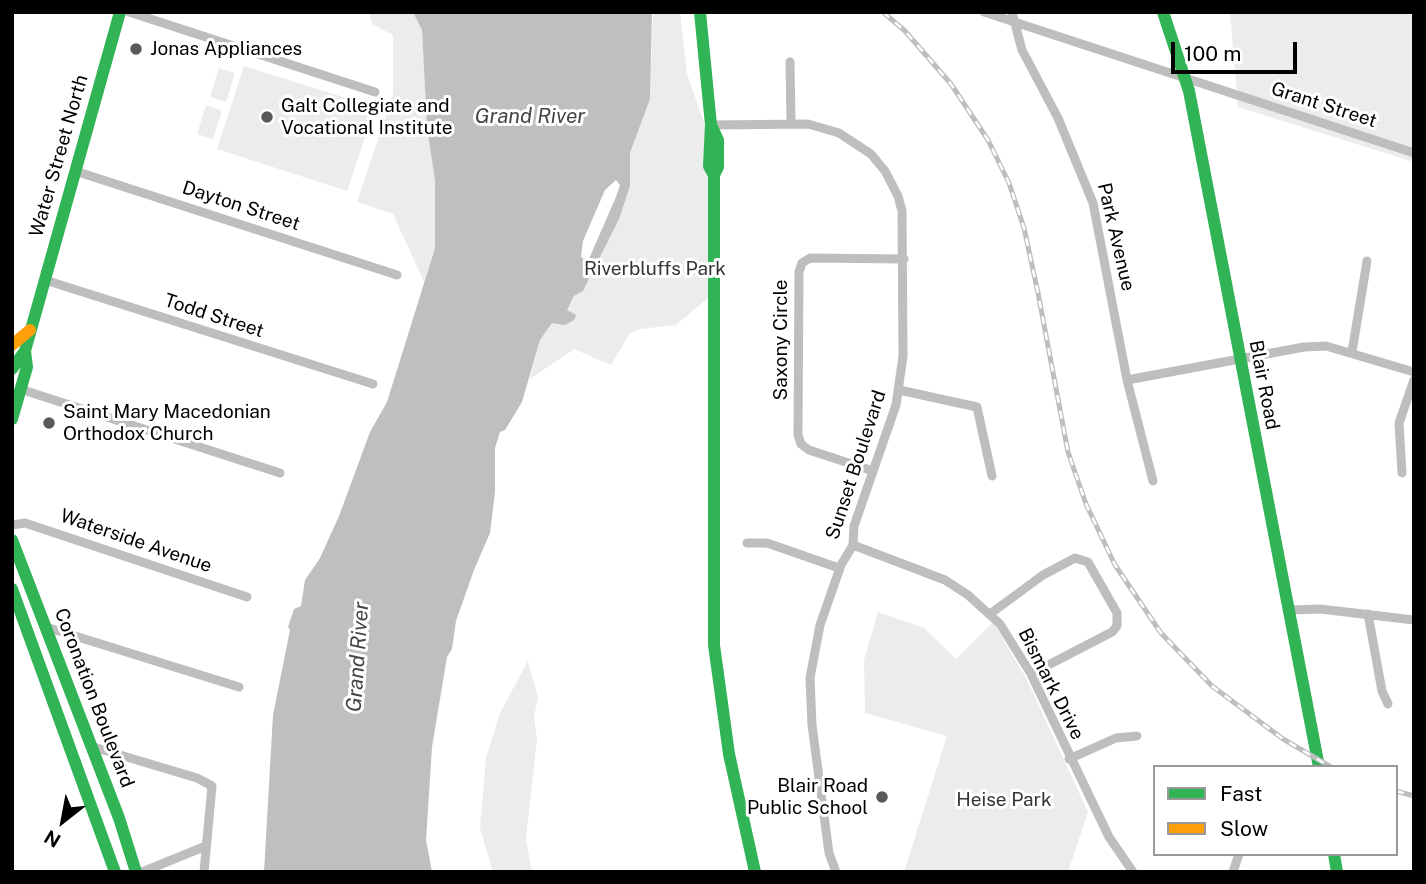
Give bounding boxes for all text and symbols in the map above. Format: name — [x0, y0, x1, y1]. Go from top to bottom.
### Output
scale bar — [1174, 28, 1300, 72]
place label: Jonas Appliances — [150, 38, 302, 60]
marker: Jonas Appliances — [128, 41, 144, 57]
text: 100 m — [1184, 41, 1241, 66]
street label: Water Street North — [25, 72, 93, 240]
street label: Grant Street — [1268, 77, 1380, 133]
place label: Galt Collegiate and Vocational Institute — [281, 95, 453, 139]
water label: Grand River — [475, 104, 585, 130]
marker: Galt Collegiate and Vocational Institute — [259, 109, 275, 125]
street label: Dayton Street — [179, 176, 303, 236]
street label: Park Avenue — [1092, 181, 1140, 293]
park label: Riverbluffs Park — [584, 258, 726, 280]
street label: Saxony Circle — [770, 280, 792, 400]
street label: Todd Street — [161, 289, 267, 343]
street label: Blair Road — [1244, 338, 1284, 432]
street label: Sunset Boulevard — [821, 387, 891, 543]
place label: Saint Mary Macedonian Orthodox Church — [63, 401, 271, 445]
marker: Saint Mary Macedonian Orthodox Church — [41, 415, 57, 431]
street label: Waterside Avenue — [57, 504, 215, 578]
water label: Grand River — [342, 601, 374, 713]
street label: Coronation Boulevard — [49, 605, 139, 791]
street label: Bismark Drive — [1013, 624, 1089, 744]
legend — [1153, 765, 1398, 856]
place label: Blair Road Public School — [747, 775, 868, 819]
text: Fast — [1220, 781, 1262, 806]
north arrow — [28, 786, 98, 856]
marker: Blair Road Public School — [874, 789, 890, 805]
park label: Heise Park — [956, 789, 1052, 811]
text: Slow — [1220, 816, 1268, 841]
text: N — [40, 826, 64, 852]

